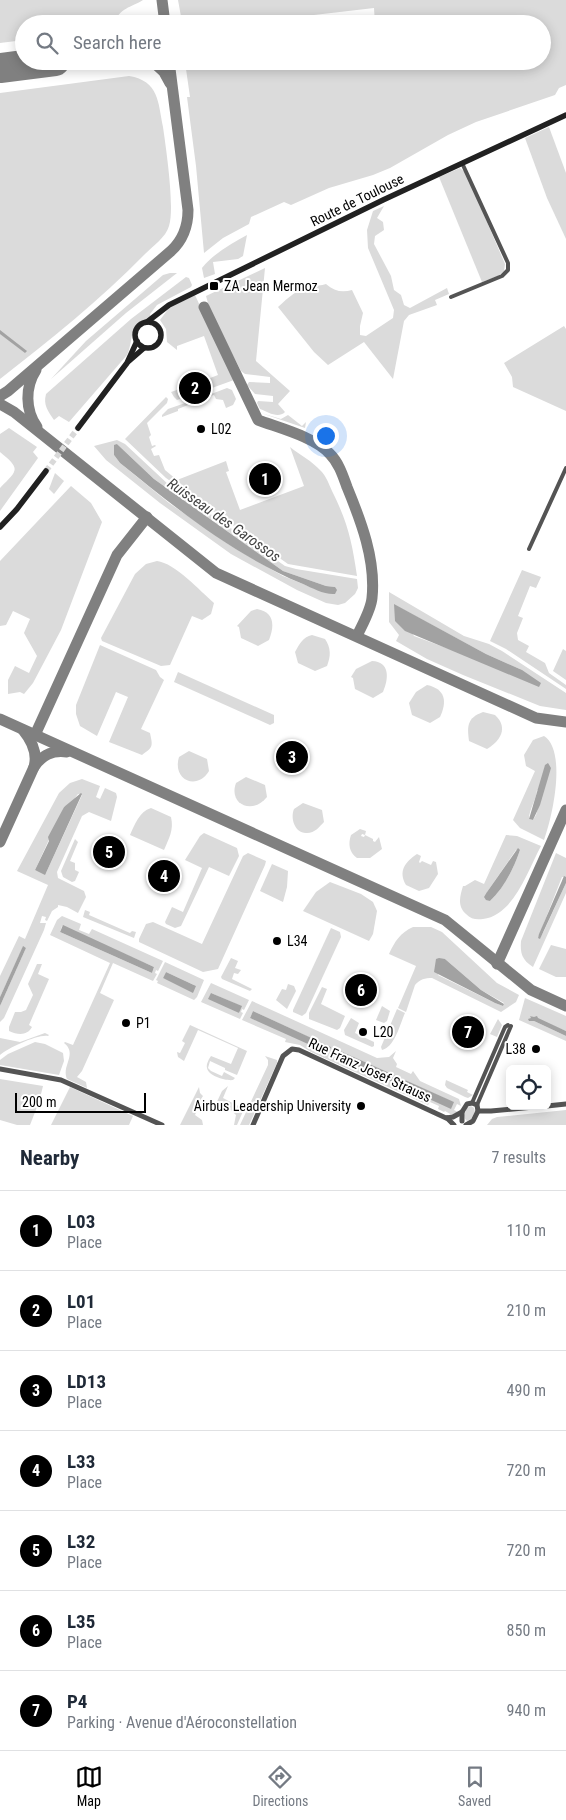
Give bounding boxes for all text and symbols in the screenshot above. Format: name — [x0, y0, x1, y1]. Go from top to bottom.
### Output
search box — [15, 15, 551, 70]
icon: search — [33, 29, 61, 57]
text: Search here — [73, 31, 161, 54]
street label: Route de Toulouse — [308, 170, 407, 230]
place label: ZA Jean Mermoz — [224, 278, 318, 294]
marker: ZA Jean Mermoz — [208, 280, 220, 292]
pin: 2 — [179, 369, 211, 407]
place label: L02 — [211, 421, 232, 437]
marker: L02 — [195, 423, 207, 435]
your location — [313, 423, 339, 449]
pin: 1 — [249, 460, 281, 498]
water label: Ruisseau des Garossos — [164, 474, 284, 566]
pin: 3 — [276, 738, 308, 776]
pin: 5 — [93, 833, 125, 871]
pin: 4 — [148, 857, 180, 895]
place label: L34 — [287, 933, 308, 949]
marker: L34 — [271, 935, 283, 947]
pin: 6 — [345, 971, 377, 1009]
pin: 7 — [452, 1013, 484, 1051]
place label: P1 — [136, 1015, 151, 1031]
marker: P1 — [120, 1017, 132, 1029]
place label: L20 — [373, 1024, 394, 1040]
marker: L20 — [357, 1026, 369, 1038]
street label: Rue Franz Josef Strauss — [306, 1035, 434, 1105]
place label: L38 — [506, 1041, 526, 1057]
marker: L38 — [530, 1043, 542, 1055]
map controls — [506, 1065, 551, 1110]
button: locate — [506, 1065, 551, 1110]
scale bar — [15, 1090, 146, 1113]
text: 200 m — [22, 1094, 57, 1110]
place label: Airbus Leadership University — [194, 1098, 351, 1114]
marker: Airbus Leadership University — [355, 1100, 367, 1112]
text: Nearby — [20, 1146, 79, 1170]
text: 7 results — [491, 1148, 546, 1167]
text: L03 — [67, 1210, 95, 1233]
text: 1 — [32, 1221, 40, 1240]
text: 110 m — [507, 1221, 546, 1240]
text: Place — [67, 1233, 102, 1252]
text: L01 — [67, 1290, 95, 1313]
text: 2 — [32, 1301, 40, 1320]
text: 210 m — [507, 1301, 546, 1320]
text: Place — [67, 1313, 102, 1332]
text: LD13 — [67, 1370, 106, 1393]
text: 3 — [32, 1381, 40, 1400]
text: 490 m — [507, 1381, 546, 1400]
text: Place — [67, 1393, 102, 1412]
text: L33 — [67, 1450, 95, 1473]
text: 4 — [32, 1461, 40, 1480]
text: 720 m — [507, 1461, 546, 1480]
text: Place — [67, 1473, 102, 1492]
text: L32 — [67, 1530, 95, 1553]
text: 5 — [32, 1541, 40, 1560]
text: 720 m — [507, 1541, 546, 1560]
text: Place — [67, 1553, 102, 1572]
text: L35 — [67, 1610, 95, 1633]
text: 6 — [32, 1621, 40, 1640]
text: 850 m — [507, 1621, 546, 1640]
text: Place — [67, 1633, 102, 1652]
text: P4 — [67, 1690, 87, 1713]
text: 7 — [32, 1701, 40, 1720]
text: 940 m — [507, 1701, 546, 1720]
text: Parking · Avenue d'Aéroconstellation — [67, 1713, 297, 1732]
tab: Map — [75, 1763, 103, 1809]
tab: Directions — [252, 1763, 308, 1809]
tab: Saved — [458, 1763, 491, 1809]

